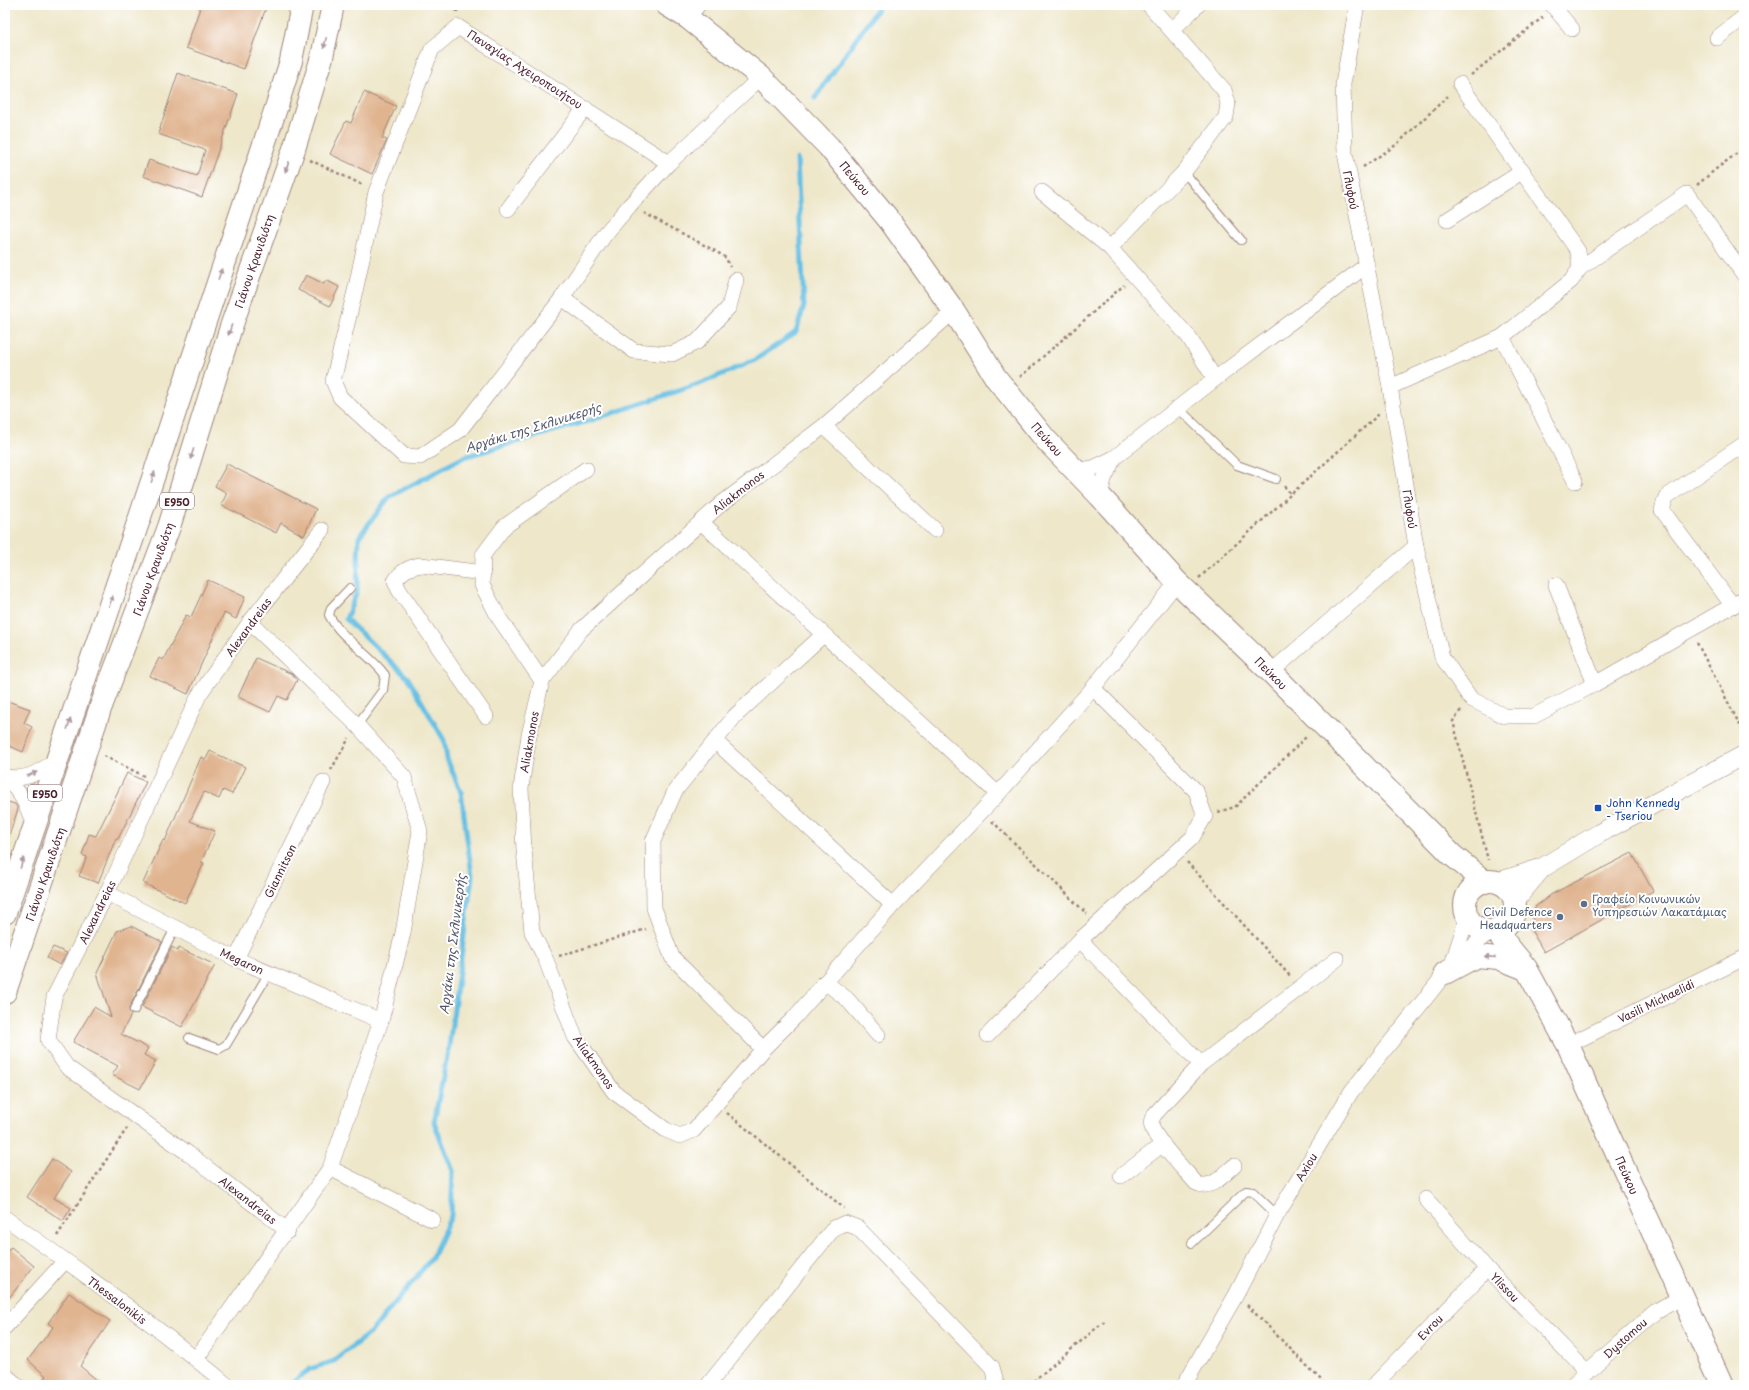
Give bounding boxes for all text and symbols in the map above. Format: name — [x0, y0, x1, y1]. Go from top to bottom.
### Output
street label: Παναγίας Αχειροποιήτου — [464, 25, 586, 113]
one-way arrow — [321, 37, 327, 49]
street label: Πεύκου — [835, 157, 875, 199]
one-way arrow — [284, 162, 290, 174]
street label: Γλυφού — [1339, 169, 1363, 211]
street label: Γιάνου Κρανιδιότη — [230, 212, 278, 310]
one-way arrow — [217, 268, 223, 280]
one-way arrow — [227, 324, 233, 336]
water label: Αργάκι της Σκλινικερής — [463, 397, 605, 456]
street label: Πεύκου — [1027, 418, 1067, 460]
one-way arrow — [189, 448, 195, 460]
street label: Aliakmonos — [708, 466, 768, 518]
one-way arrow — [150, 471, 156, 483]
street label: Γλυφού — [1399, 488, 1421, 530]
road number: E950 — [160, 493, 194, 509]
street label: Γιάνου Κρανιδιότη — [128, 520, 178, 618]
one-way arrow — [109, 594, 115, 606]
street label: Alexandreias — [221, 594, 275, 660]
street label: Πεύκου — [1251, 653, 1291, 693]
street label: Aliakmonos — [515, 710, 543, 774]
one-way arrow — [66, 717, 72, 729]
one-way arrow — [27, 771, 39, 777]
road number: E950 — [28, 785, 62, 801]
place label: John Kennedy - Tseriou — [1606, 794, 1680, 824]
marker: John Kennedy - Tseriou — [1593, 803, 1603, 813]
street label: Γιάνου Κρανιδιότη — [21, 825, 69, 923]
street label: Giannitson — [260, 841, 300, 901]
one-way arrow — [19, 856, 25, 868]
water label: Αργάκι της Σκλινικερής — [434, 871, 470, 1015]
street label: Alexandreias — [74, 877, 120, 947]
place label: Γραφείο Κοινωνικών Υυπηρεσιών Λακατάμιας — [1592, 890, 1727, 920]
marker: Γραφείο Κοινωνικών Υυπηρεσιών Λακατάμιας — [1579, 899, 1589, 909]
place label: Civil Defence Headquarters — [1480, 903, 1552, 933]
marker: Civil Defence Headquarters — [1555, 912, 1565, 922]
street label: Megaron — [217, 943, 267, 979]
one-way arrow — [1484, 954, 1496, 960]
street label: Vasili Michaelidi — [1615, 975, 1697, 1027]
street label: Aliakmonos — [569, 1032, 619, 1092]
street label: Axiou — [1291, 1150, 1321, 1184]
street label: Πεύκου — [1611, 1153, 1643, 1197]
street label: Alexandreias — [216, 1172, 280, 1228]
street label: Ylissou — [1487, 1268, 1523, 1306]
street label: Thessalonikis — [84, 1272, 150, 1328]
street label: Evrou — [1413, 1310, 1447, 1344]
street label: Dystomou — [1599, 1314, 1651, 1362]

